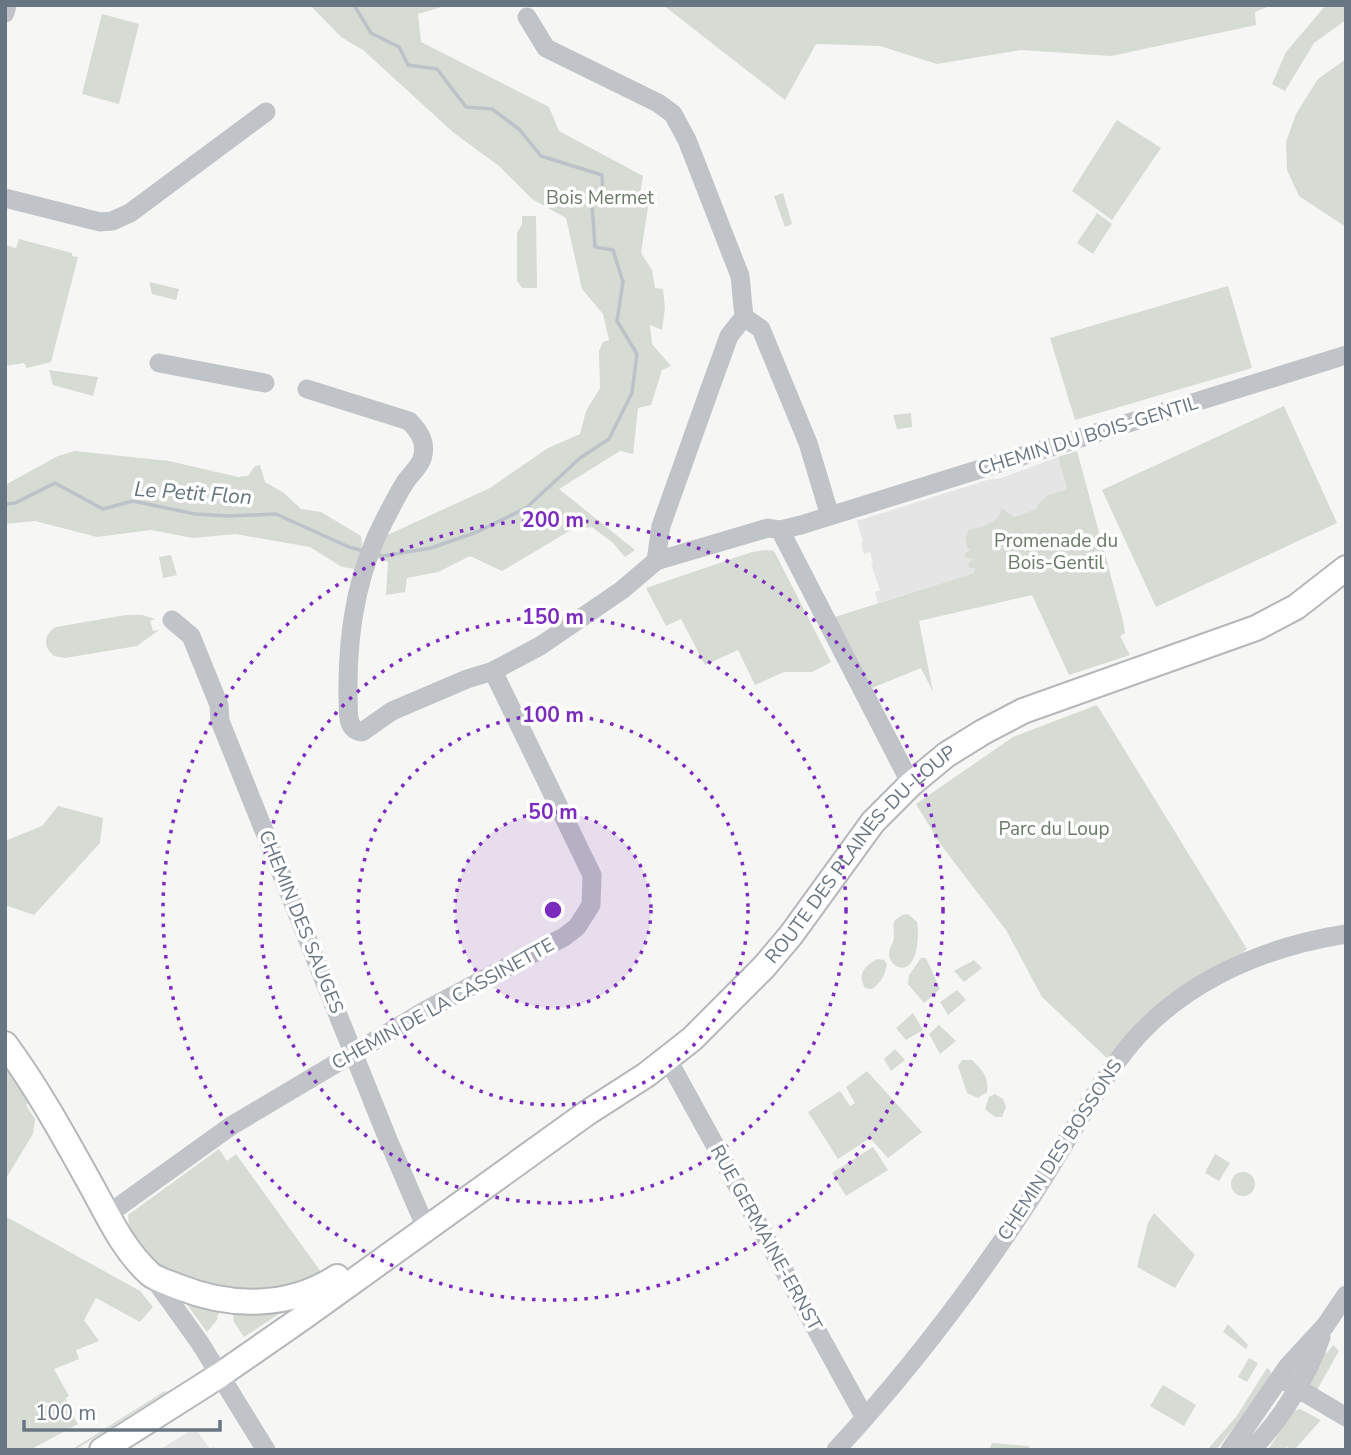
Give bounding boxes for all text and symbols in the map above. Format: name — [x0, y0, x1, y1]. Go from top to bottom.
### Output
park label: Bois Mermet — [546, 185, 654, 211]
street label: CHEMIN DU BOIS-GENTIL — [975, 390, 1202, 482]
water label: Le Petit Flon — [133, 475, 253, 511]
text: 200 m — [522, 506, 584, 534]
park label: Promenade du Bois-Gentil — [994, 528, 1118, 576]
text: 150 m — [522, 603, 584, 631]
text: 100 m — [522, 701, 584, 729]
street label: ROUTE DES PLAINES-DU-LOUP — [759, 739, 960, 969]
text: 50 m — [528, 798, 578, 826]
park label: Parc du Loup — [998, 816, 1110, 842]
street label: CHEMIN DES SAUGES — [252, 826, 350, 1018]
centre of rings — [541, 898, 565, 922]
street label: CHEMIN DE LA CASSINETTE — [327, 932, 559, 1076]
street label: CHEMIN DES BOSSONS — [992, 1054, 1128, 1246]
street label: RUE GERMAINE-ERNST — [704, 1140, 828, 1336]
scale bar — [24, 1388, 220, 1432]
text: 100 m — [35, 1399, 96, 1427]

